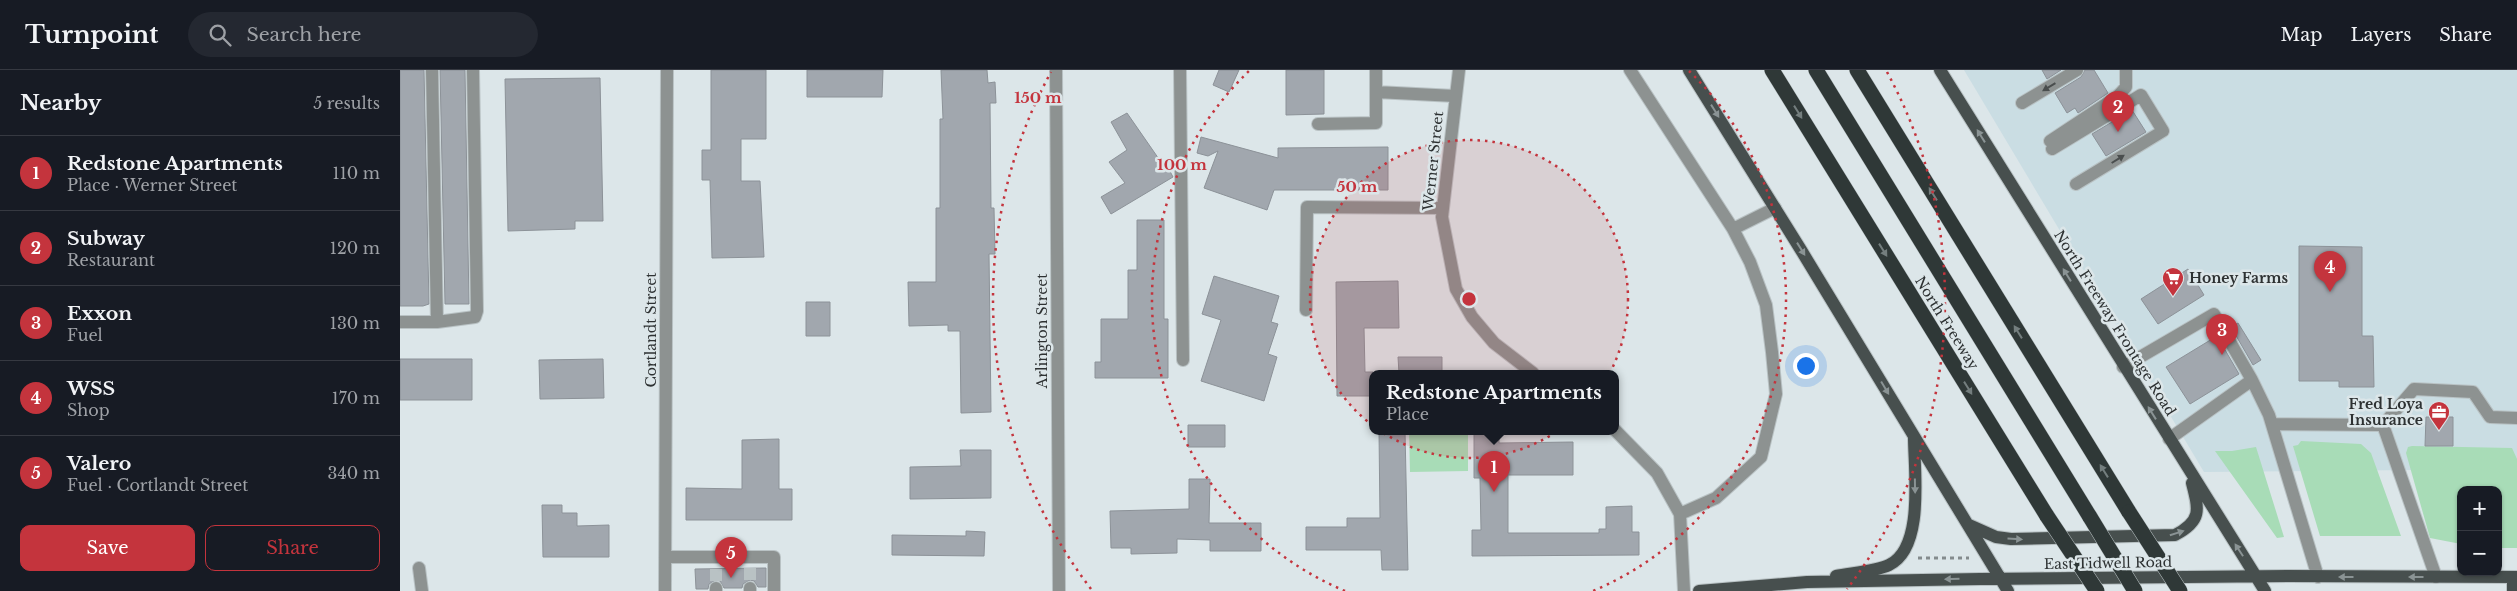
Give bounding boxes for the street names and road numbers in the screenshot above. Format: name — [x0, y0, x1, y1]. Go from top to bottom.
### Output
street label: Werner Street — [1419, 110, 1447, 213]
street label: North Freeway Frontage Road — [2050, 227, 2180, 420]
street label: Cortlandt Street — [642, 272, 660, 388]
street label: Arlington Street — [1033, 273, 1051, 390]
street label: North Freeway — [1911, 273, 1983, 373]
street label: East Tidwell Road — [2044, 553, 2173, 573]

